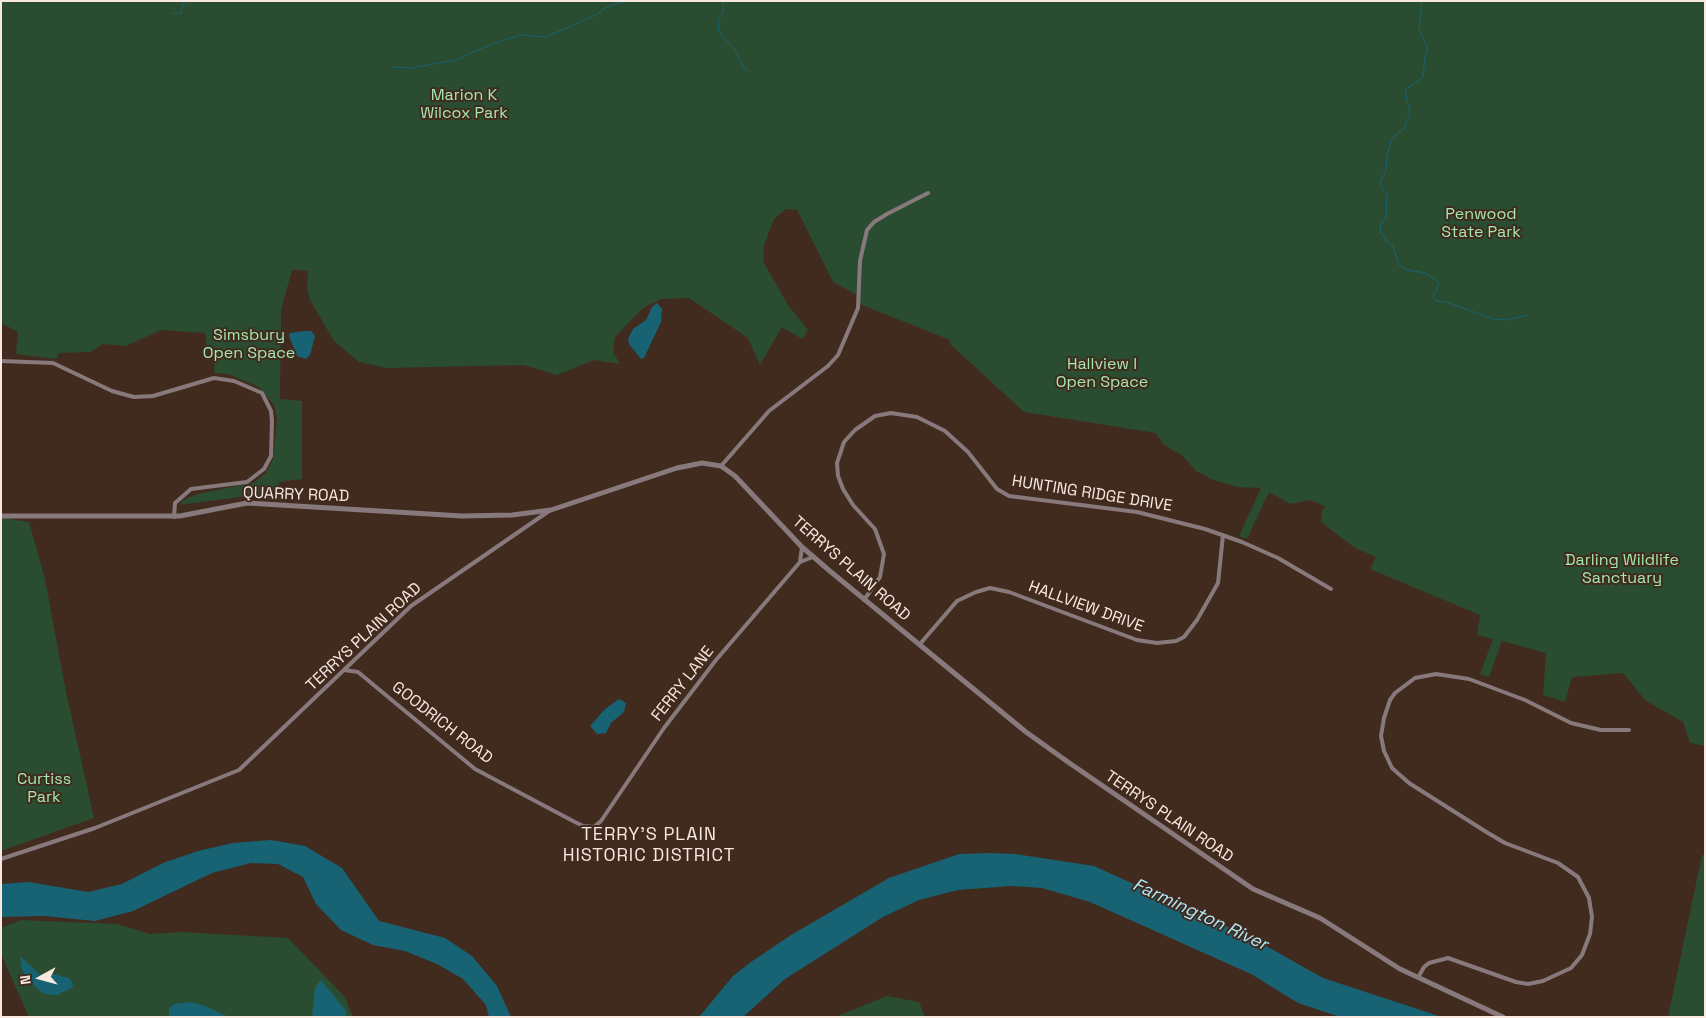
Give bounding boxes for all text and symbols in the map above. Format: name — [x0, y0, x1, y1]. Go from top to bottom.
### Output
park label: Marion K Wilcox Park — [420, 86, 508, 124]
park label: Penwood State Park — [1441, 205, 1521, 243]
park label: Simsbury Open Space — [203, 326, 295, 364]
park label: Hallview I Open Space — [1056, 355, 1148, 393]
street label: HUNTING RIDGE DRIVE — [1010, 472, 1174, 516]
street label: QUARRY ROAD — [242, 484, 350, 506]
street label: TERRYS PLAIN ROAD — [788, 512, 914, 626]
park label: Darling Wildlife Sanctuary — [1565, 551, 1679, 589]
street label: HALLVIEW DRIVE — [1026, 577, 1146, 637]
street label: TERRYS PLAIN ROAD — [303, 579, 425, 695]
street label: FERRY LANE — [648, 643, 718, 725]
street label: GOODRICH ROAD — [388, 678, 496, 768]
street label: TERRYS PLAIN ROAD — [1101, 767, 1237, 867]
park label: Curtiss Park — [17, 770, 71, 808]
district label: TERRY'S PLAIN HISTORIC DISTRICT — [561, 824, 737, 866]
water label: Farmington River — [1129, 874, 1271, 956]
north arrow — [15, 953, 65, 1003]
text: N — [16, 974, 35, 986]

